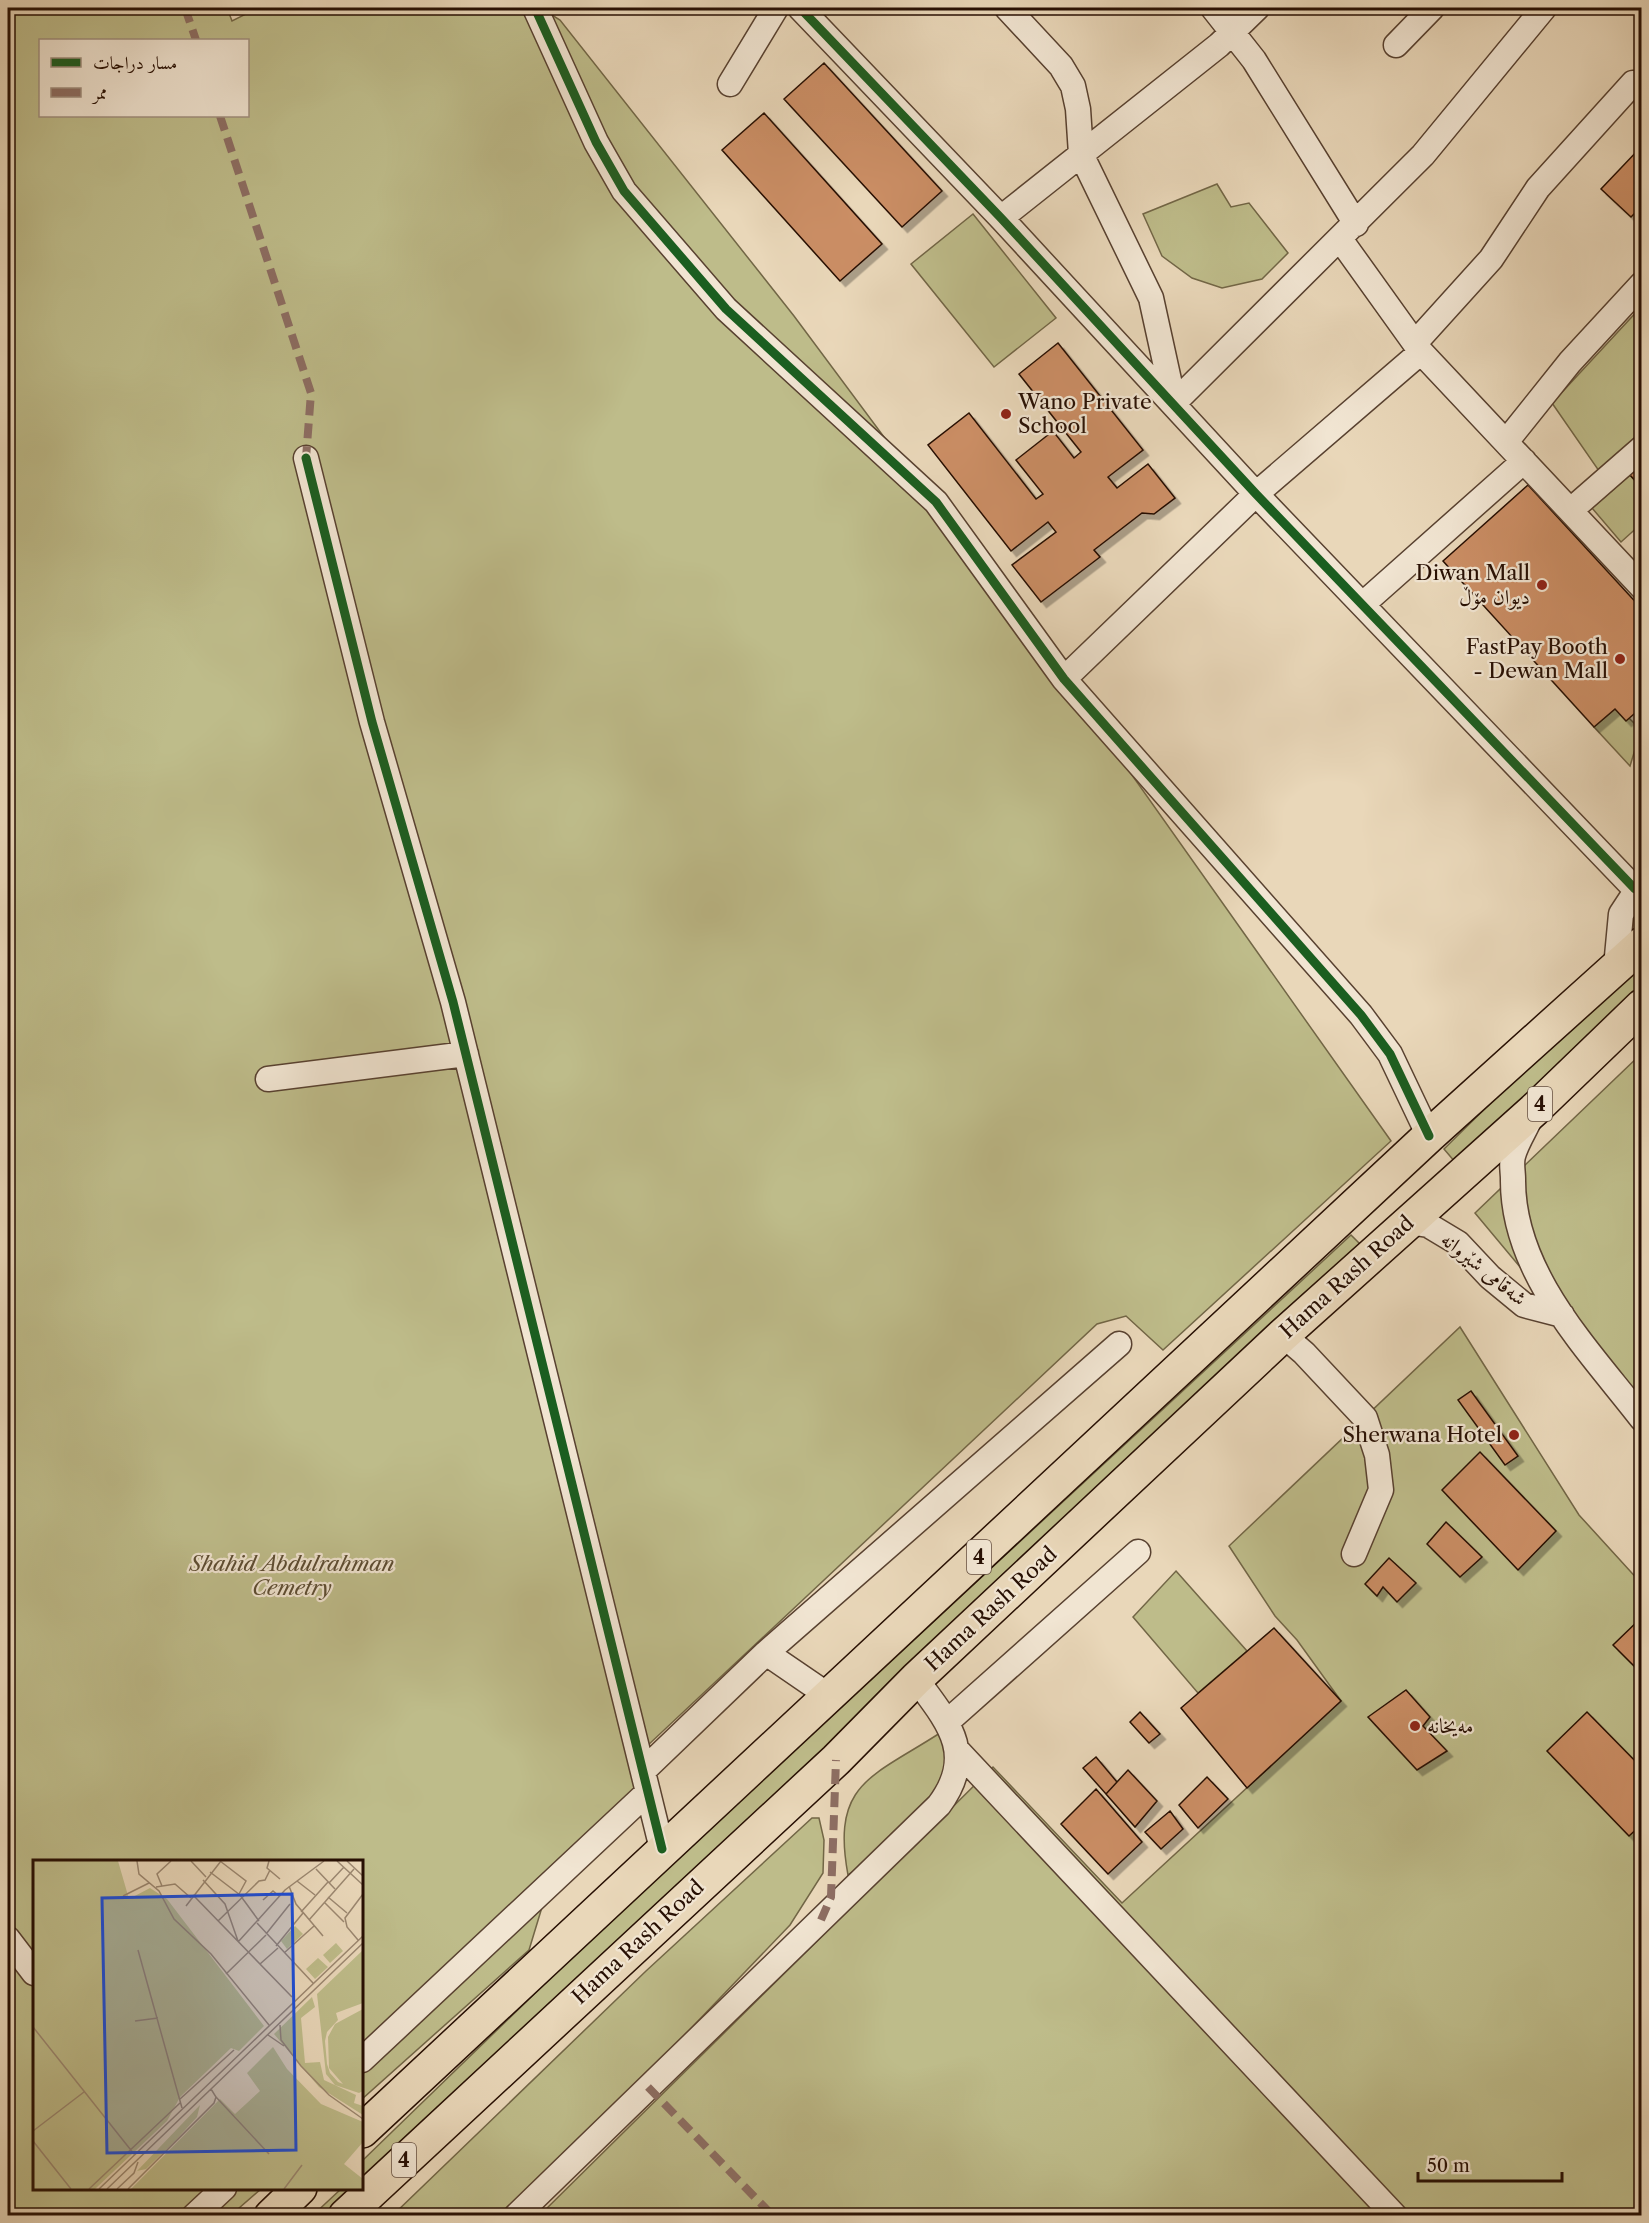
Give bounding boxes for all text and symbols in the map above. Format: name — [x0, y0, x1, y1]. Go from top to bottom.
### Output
legend — [39, 39, 249, 117]
text: مسار دراجات — [93, 52, 177, 74]
text: ممر — [91, 82, 107, 105]
place label: Wano Private School — [1017, 389, 1152, 438]
marker: Wano Private School — [999, 407, 1013, 421]
place label: Diwan Mall دیوان مۆڵ — [1416, 560, 1530, 610]
marker: Diwan Mall دیوان مۆڵ — [1535, 578, 1549, 592]
place label: FastPay Booth - Dewan Mall — [1466, 634, 1608, 683]
marker: FastPay Booth - Dewan Mall — [1613, 652, 1627, 666]
road number: 4 — [1528, 1087, 1552, 1121]
street label: Hama Rash Road — [1275, 1210, 1419, 1343]
street label: شەقامی شێروانە — [1436, 1227, 1532, 1311]
place label: Sherwana Hotel — [1342, 1422, 1502, 1447]
marker: Sherwana Hotel — [1507, 1428, 1521, 1442]
road number: 4 — [967, 1540, 991, 1574]
street label: Hama Rash Road — [920, 1541, 1062, 1676]
park label: Shahid Abdulrahman Cemetry — [188, 1551, 394, 1600]
place label: مەیخانە — [1427, 1713, 1473, 1738]
marker: مەیخانە — [1408, 1719, 1422, 1733]
inset map — [33, 1860, 363, 2190]
street label: Hama Rash Road — [567, 1874, 709, 2009]
road number: 4 — [392, 2143, 416, 2177]
scale bar — [1418, 2145, 1562, 2183]
text: 50 m — [1427, 2155, 1470, 2177]

